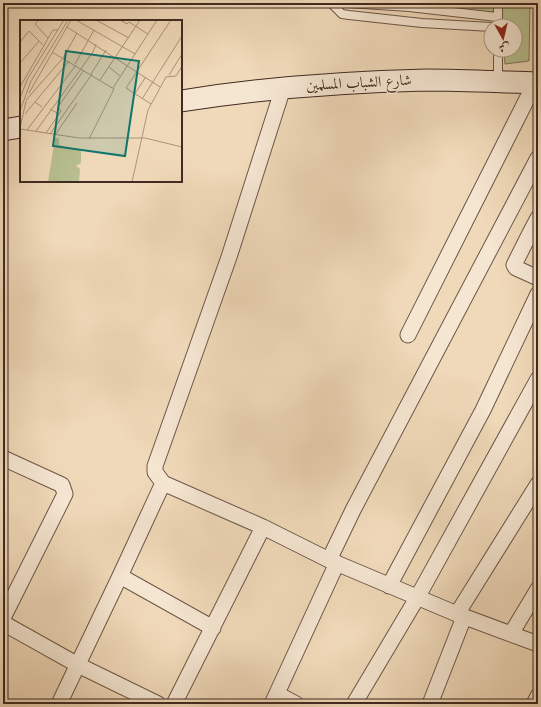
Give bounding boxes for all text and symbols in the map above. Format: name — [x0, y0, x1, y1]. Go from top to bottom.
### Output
north arrow — [483, 18, 523, 58]
inset map — [20, 20, 182, 182]
text: ش — [498, 40, 510, 53]
street label: شارع الشباب المسلمين — [306, 74, 412, 98]

